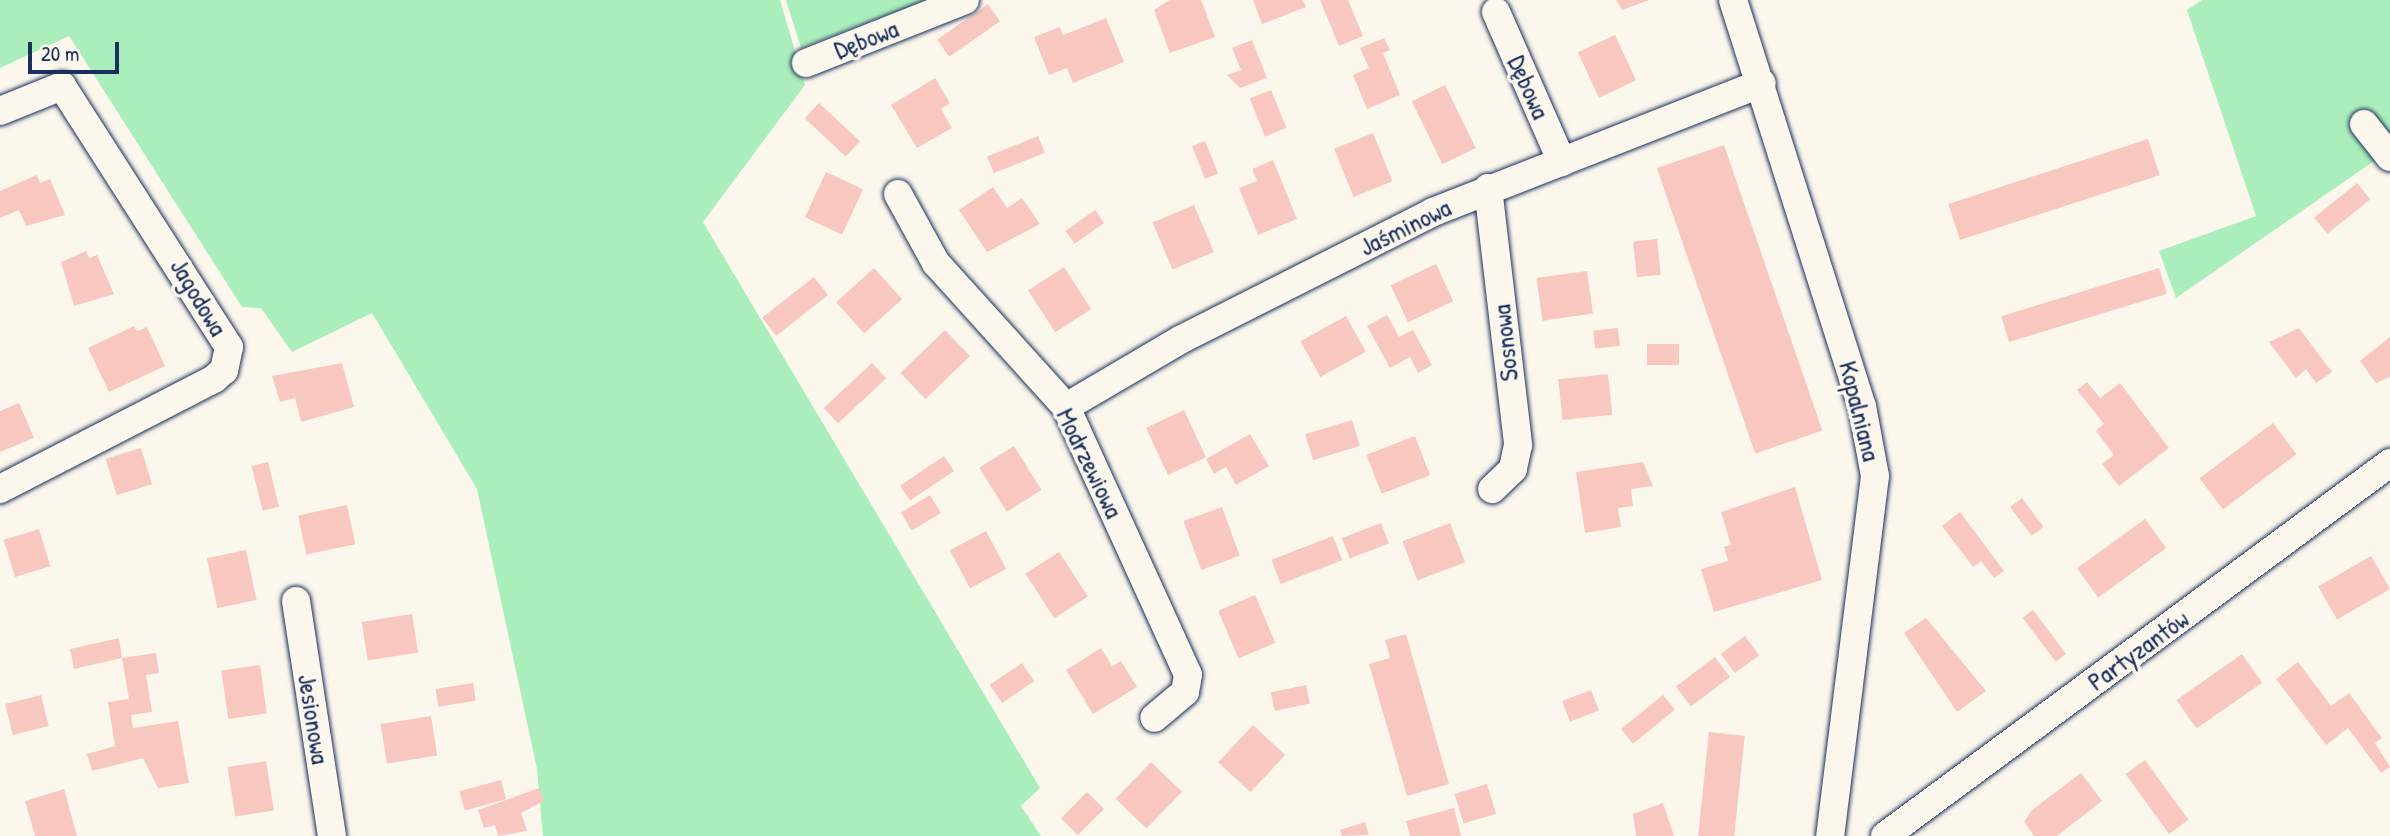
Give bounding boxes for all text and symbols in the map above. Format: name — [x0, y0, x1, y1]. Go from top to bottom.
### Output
street label: Dębowa — [830, 13, 902, 65]
scale bar — [32, 28, 122, 72]
text: 20 m — [41, 39, 79, 68]
street label: Dębowa — [1501, 50, 1557, 124]
street label: Jaśminowa — [1354, 192, 1456, 262]
street label: Jagodowa — [164, 253, 234, 341]
street label: Sosnowa — [1485, 303, 1525, 383]
street label: Kopalniana — [1833, 358, 1887, 464]
street label: Modrzewiowa — [1050, 403, 1130, 523]
street label: Partyzantów — [2081, 603, 2195, 697]
street label: Jesionowa — [291, 672, 337, 766]

